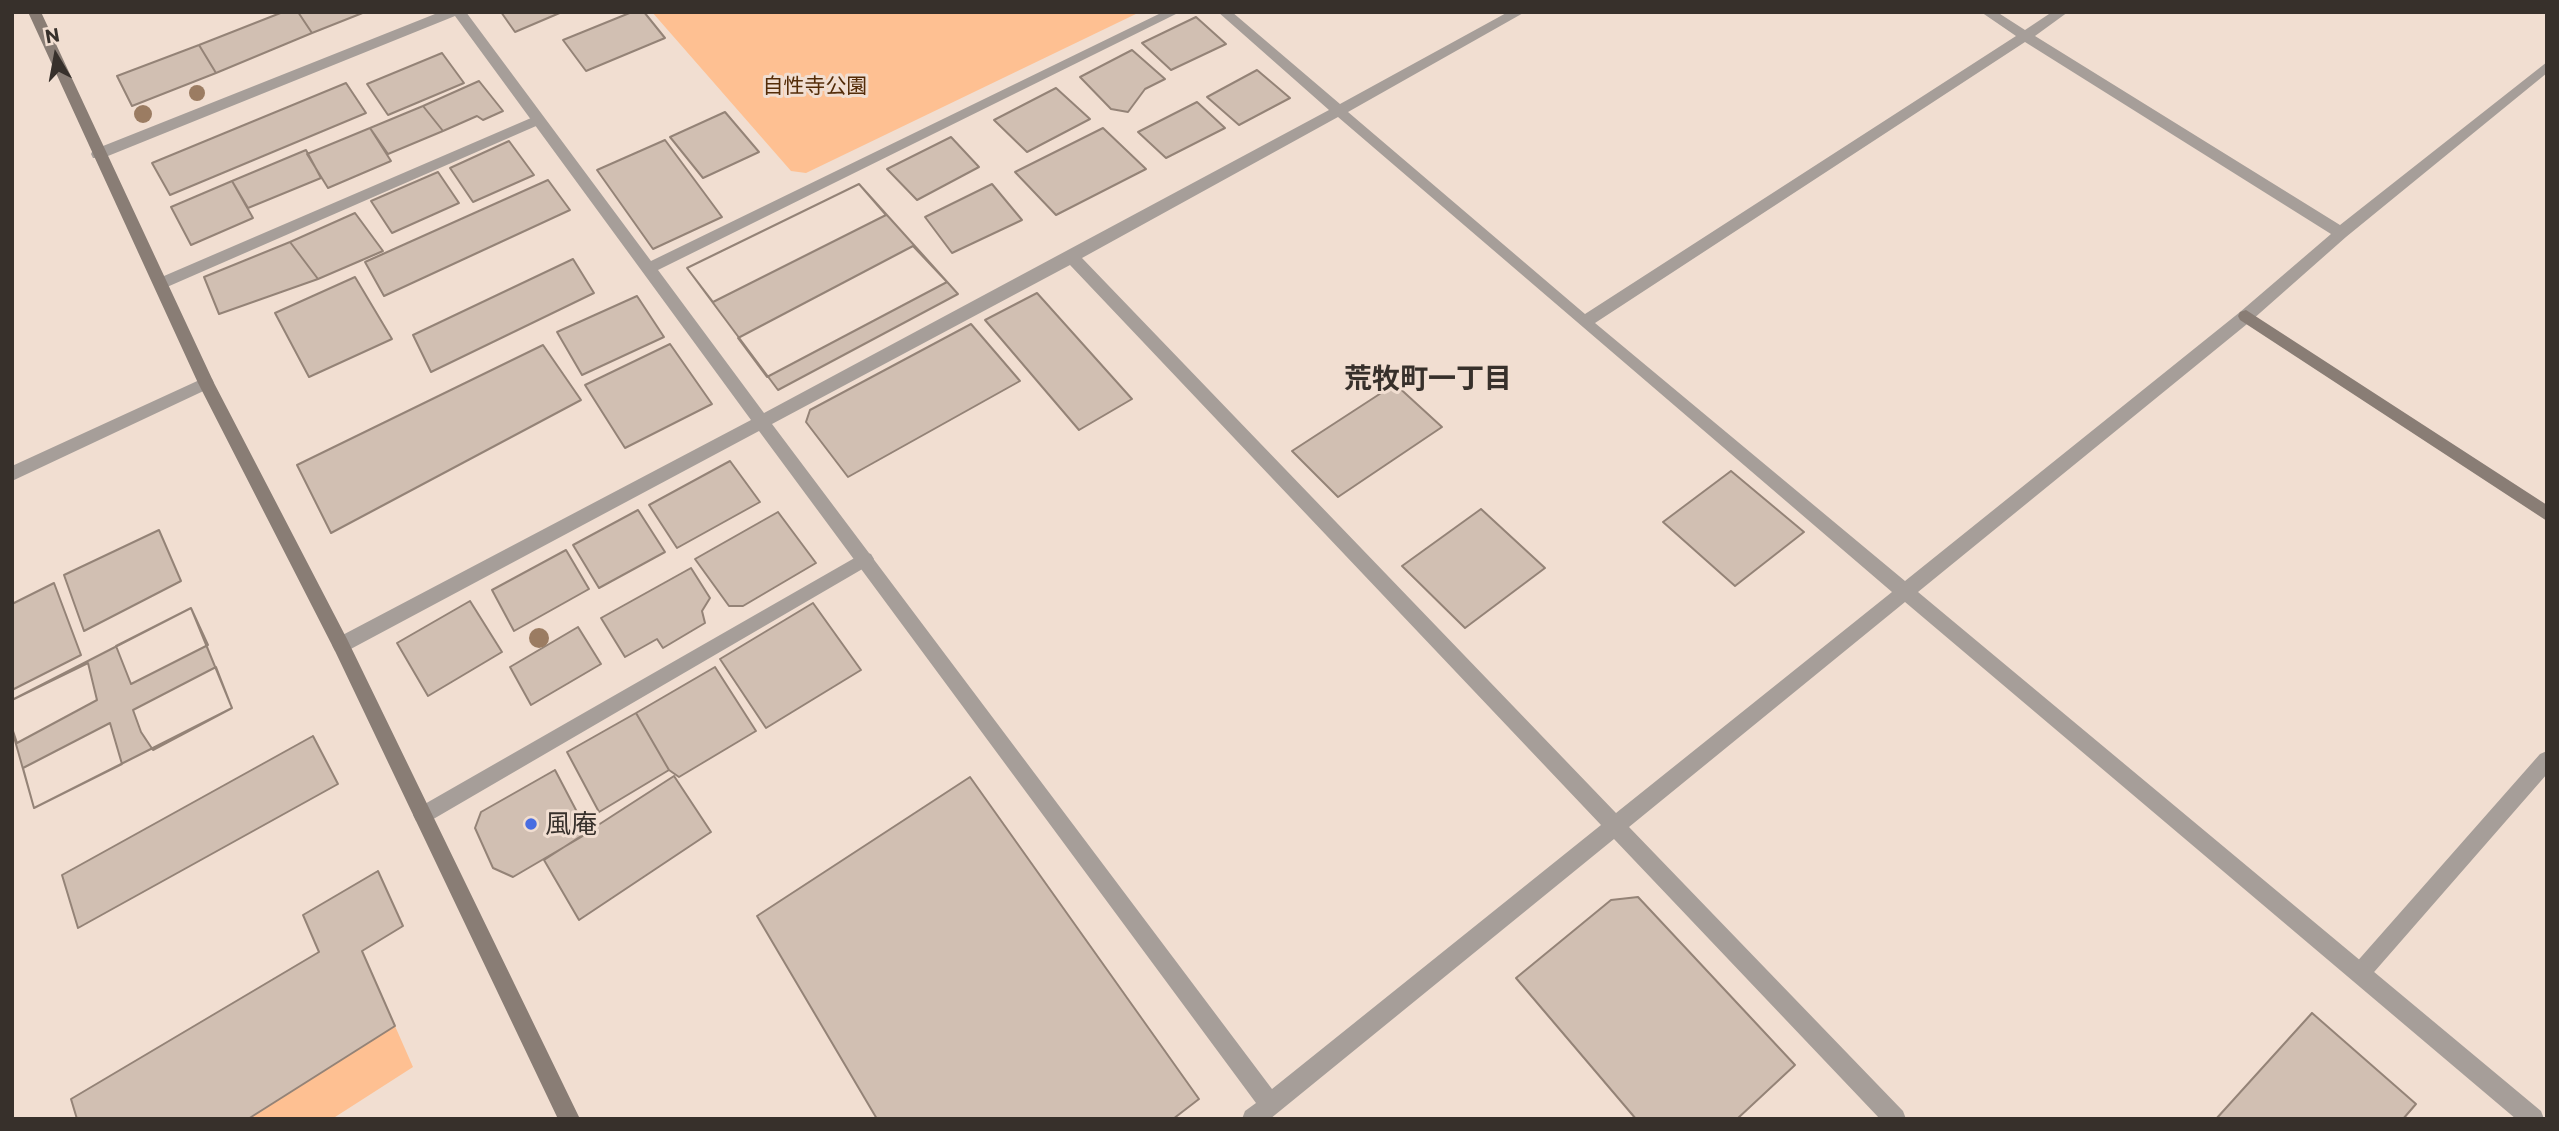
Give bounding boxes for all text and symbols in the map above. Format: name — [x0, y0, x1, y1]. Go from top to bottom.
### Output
north arrow — [21, 21, 91, 91]
text: N — [43, 22, 61, 47]
park label: 自性寺公園 — [763, 73, 867, 99]
district label: 荒牧町一丁目 — [1344, 362, 1512, 396]
place label: 風庵 — [545, 808, 597, 840]
marker: 風庵 — [523, 816, 539, 832]

